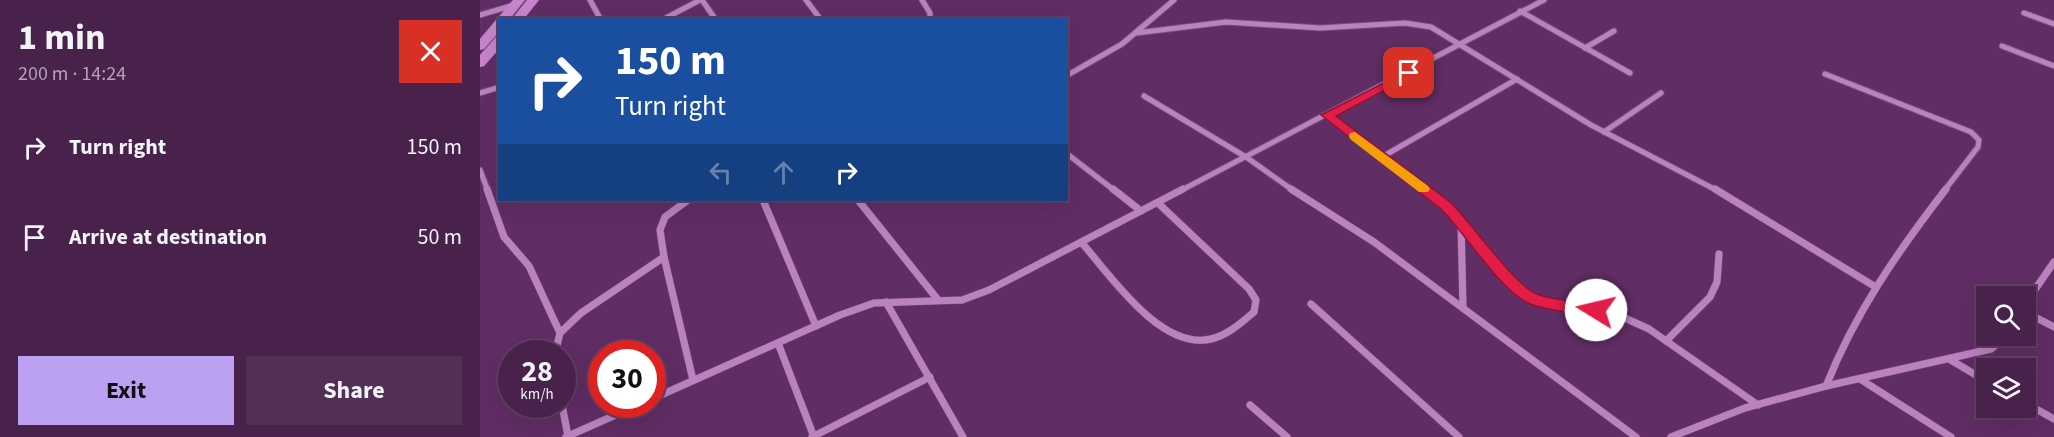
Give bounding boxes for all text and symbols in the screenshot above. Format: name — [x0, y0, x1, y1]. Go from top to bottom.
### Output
text: 1 min — [18, 12, 106, 63]
button: close — [399, 20, 462, 83]
text: 150 m — [615, 31, 726, 91]
icon: right — [516, 42, 594, 120]
pin — [1383, 47, 1434, 98]
icon: arrive — [1392, 56, 1425, 89]
text: 200 m · 14:24 — [18, 60, 126, 88]
text: Turn right — [615, 87, 726, 126]
icon: right — [18, 131, 51, 164]
text: Turn right — [69, 131, 166, 163]
text: 150 m — [407, 131, 462, 163]
icon: left — [704, 156, 737, 189]
icon: ahead — [767, 156, 800, 189]
icon: right — [830, 156, 863, 189]
icon: arrive — [18, 221, 51, 254]
text: Arrive at destination — [69, 221, 267, 253]
text: 50 m — [417, 221, 462, 253]
position arrow — [1564, 278, 1628, 342]
map controls — [1976, 286, 2036, 418]
button: search — [1976, 286, 2036, 346]
speed limit sign: 30 — [588, 340, 666, 418]
text: 28 — [521, 350, 553, 393]
button: Exit — [18, 356, 234, 425]
button: Share — [246, 356, 462, 425]
button: layers — [1976, 358, 2036, 418]
text: km/h — [520, 384, 554, 405]

